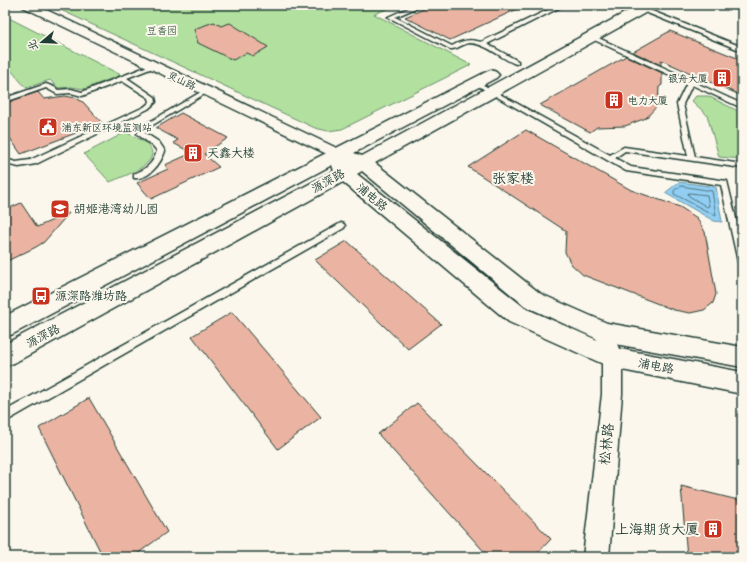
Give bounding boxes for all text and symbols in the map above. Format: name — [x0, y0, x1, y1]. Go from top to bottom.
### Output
north arrow — [22, 22, 62, 62]
park label: 豆香园 — [147, 25, 177, 37]
text: 北 — [25, 38, 41, 52]
building icon: 银舟大厦 — [711, 67, 733, 89]
street label: 灵山路 — [165, 69, 198, 93]
place label: 银舟大厦 — [668, 73, 708, 85]
building icon: 电力大厦 — [603, 89, 625, 111]
place label: 电力大厦 — [628, 95, 668, 107]
public building icon: 浦东新区环境监测站 — [37, 116, 59, 138]
place label: 浦东新区环境监测站 — [62, 122, 152, 134]
building icon: 天鑫大楼 — [182, 142, 204, 164]
place label: 天鑫大楼 — [207, 146, 255, 161]
street label: 源深路 — [309, 166, 348, 197]
district label: 张家楼 — [492, 170, 534, 187]
street label: 浦电路 — [353, 180, 390, 215]
school or university icon: 胡姬港湾幼儿园 — [49, 198, 71, 220]
place label: 胡姬港湾幼儿园 — [73, 202, 158, 217]
bus stop icon: 源深路潍坊路 — [30, 285, 52, 307]
place label: 源深路潍坊路 — [55, 289, 127, 304]
street label: 源深路 — [24, 321, 63, 352]
street label: 浦电路 — [637, 356, 675, 377]
street label: 松林路 — [596, 422, 617, 466]
building icon: 上海期货大厦 — [702, 518, 724, 540]
place label: 上海期货大厦 — [615, 521, 699, 538]

